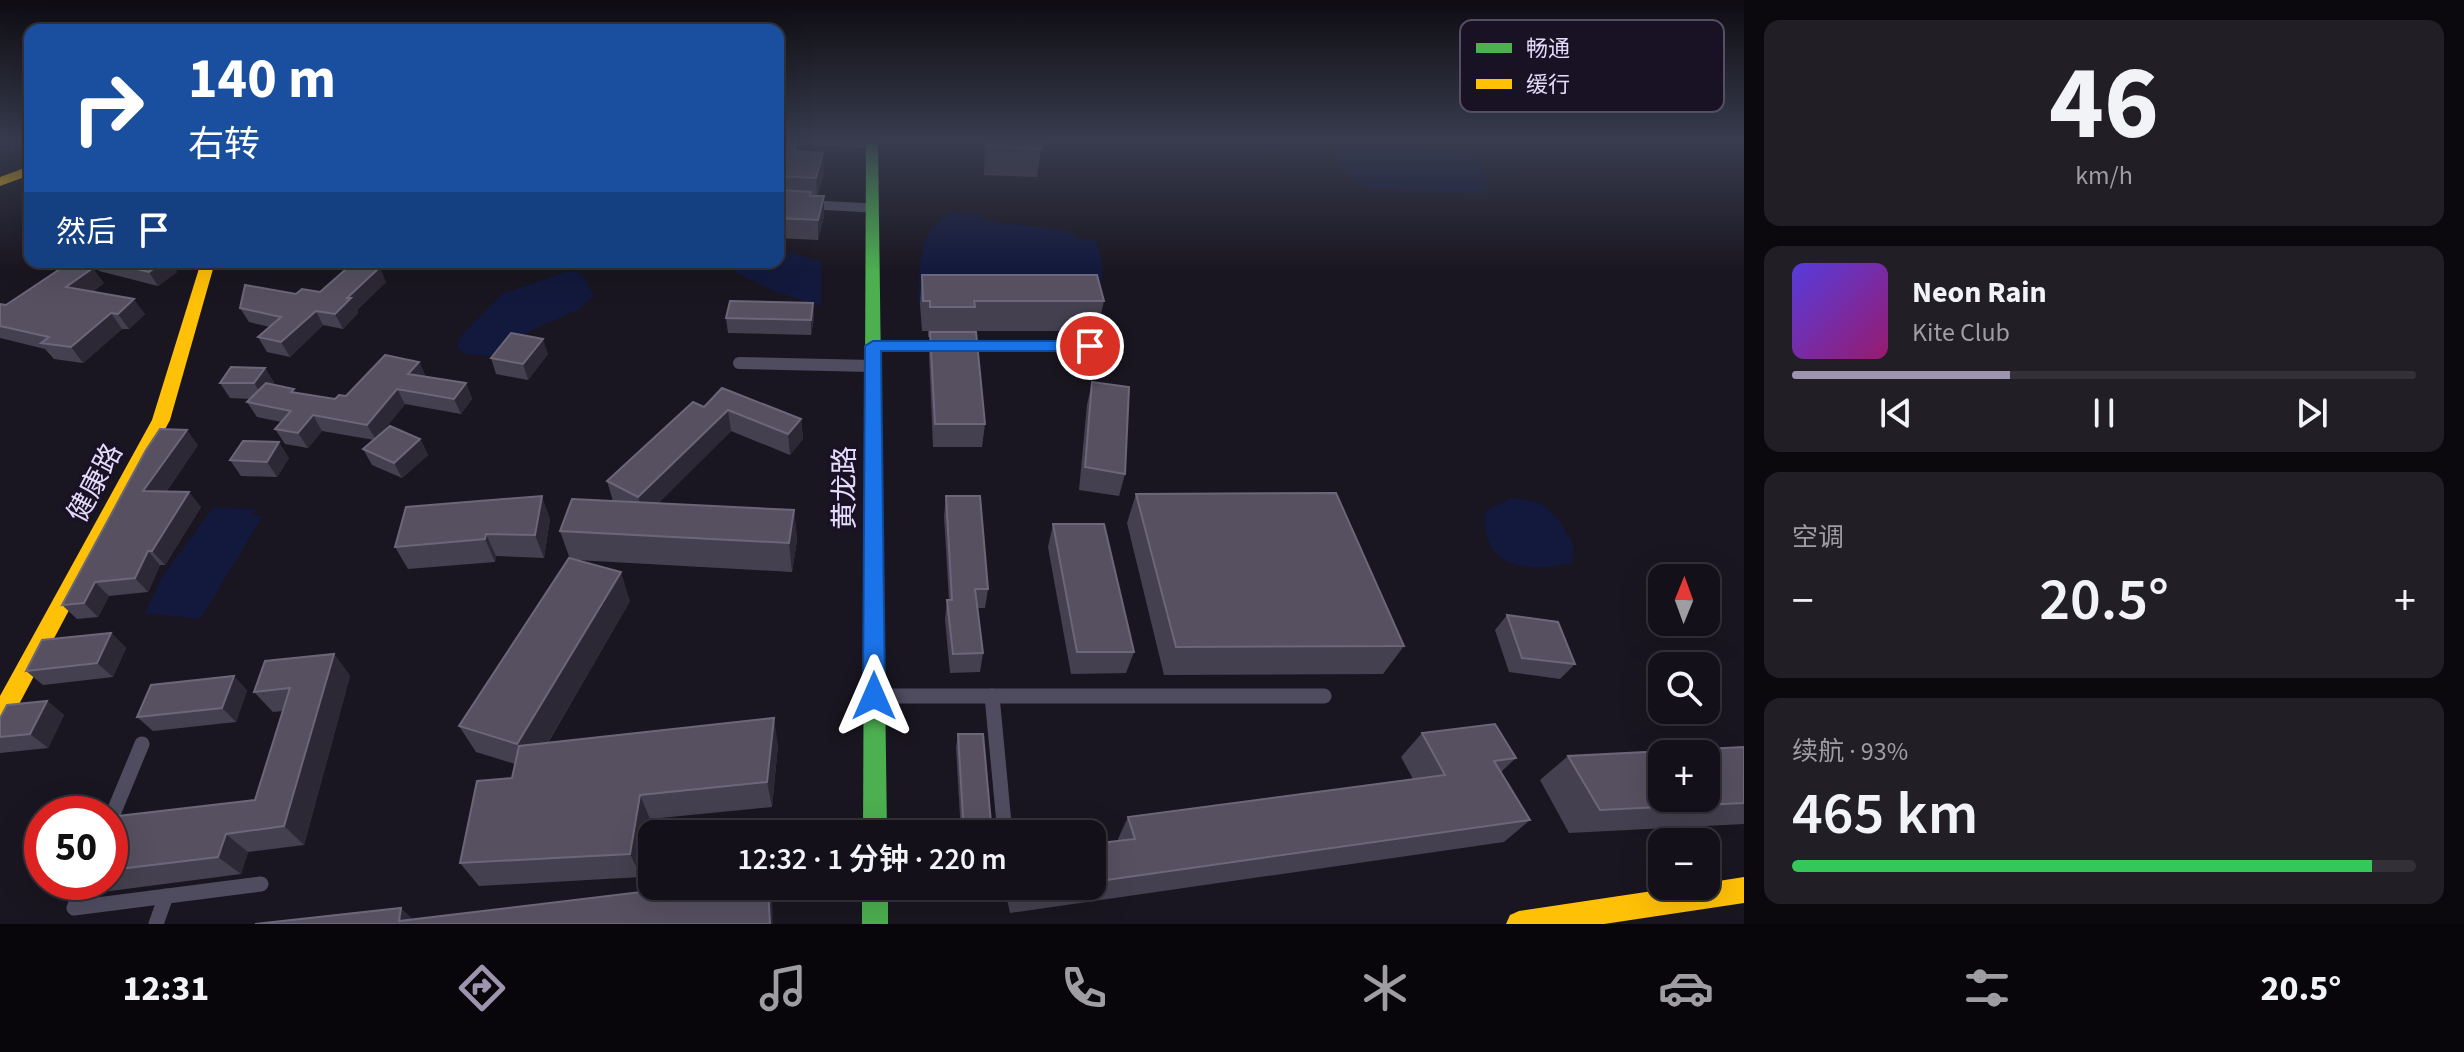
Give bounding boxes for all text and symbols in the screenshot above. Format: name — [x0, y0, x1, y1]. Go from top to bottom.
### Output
legend — [1460, 20, 1724, 112]
text: 46 — [2049, 31, 2159, 179]
text: 畅通 — [1526, 33, 1570, 65]
text: 140 m — [188, 40, 336, 119]
icon: right — [56, 56, 160, 160]
text: 缓行 — [1526, 69, 1570, 101]
text: 右转 — [188, 119, 260, 170]
text: km/h — [2075, 157, 2133, 194]
icon: arrive — [132, 208, 176, 252]
text: 然后 — [56, 211, 116, 254]
text: Neon Rain — [1912, 271, 2047, 314]
pin — [1056, 312, 1124, 380]
text: Kite Club — [1912, 314, 2010, 351]
icon: arrive — [1068, 324, 1112, 368]
icon: previous — [1874, 391, 1918, 435]
icon: pause — [2082, 391, 2126, 435]
icon: next — [2290, 391, 2334, 435]
street label: 健康路 — [58, 437, 132, 529]
street label: 黄龙路 — [825, 446, 865, 530]
text: 空调 — [1792, 519, 1844, 556]
text: 20.5° — [2039, 558, 2169, 643]
north arrow — [1648, 564, 1720, 636]
map controls — [1648, 564, 1720, 900]
text: − — [1792, 570, 1814, 633]
text: + — [2394, 570, 2416, 633]
button: search — [1648, 652, 1720, 724]
position arrow — [832, 654, 916, 738]
text: 续航 · 93% — [1792, 733, 1908, 770]
button: + — [1648, 740, 1720, 812]
text: 465 km — [1792, 772, 1978, 857]
speed limit sign: 50 — [24, 796, 128, 900]
button: − — [1648, 828, 1720, 900]
text: 12:32 · 1 分钟 · 220 m — [737, 838, 1007, 881]
icon: directions — [454, 960, 510, 1016]
icon: music — [755, 960, 811, 1016]
icon: phone — [1056, 960, 1112, 1016]
icon: climate — [1357, 960, 1413, 1016]
icon: car — [1658, 960, 1714, 1016]
icon: filters — [1959, 960, 2015, 1016]
text: 12:31 — [123, 963, 209, 1014]
text: 20.5° — [2260, 963, 2341, 1014]

